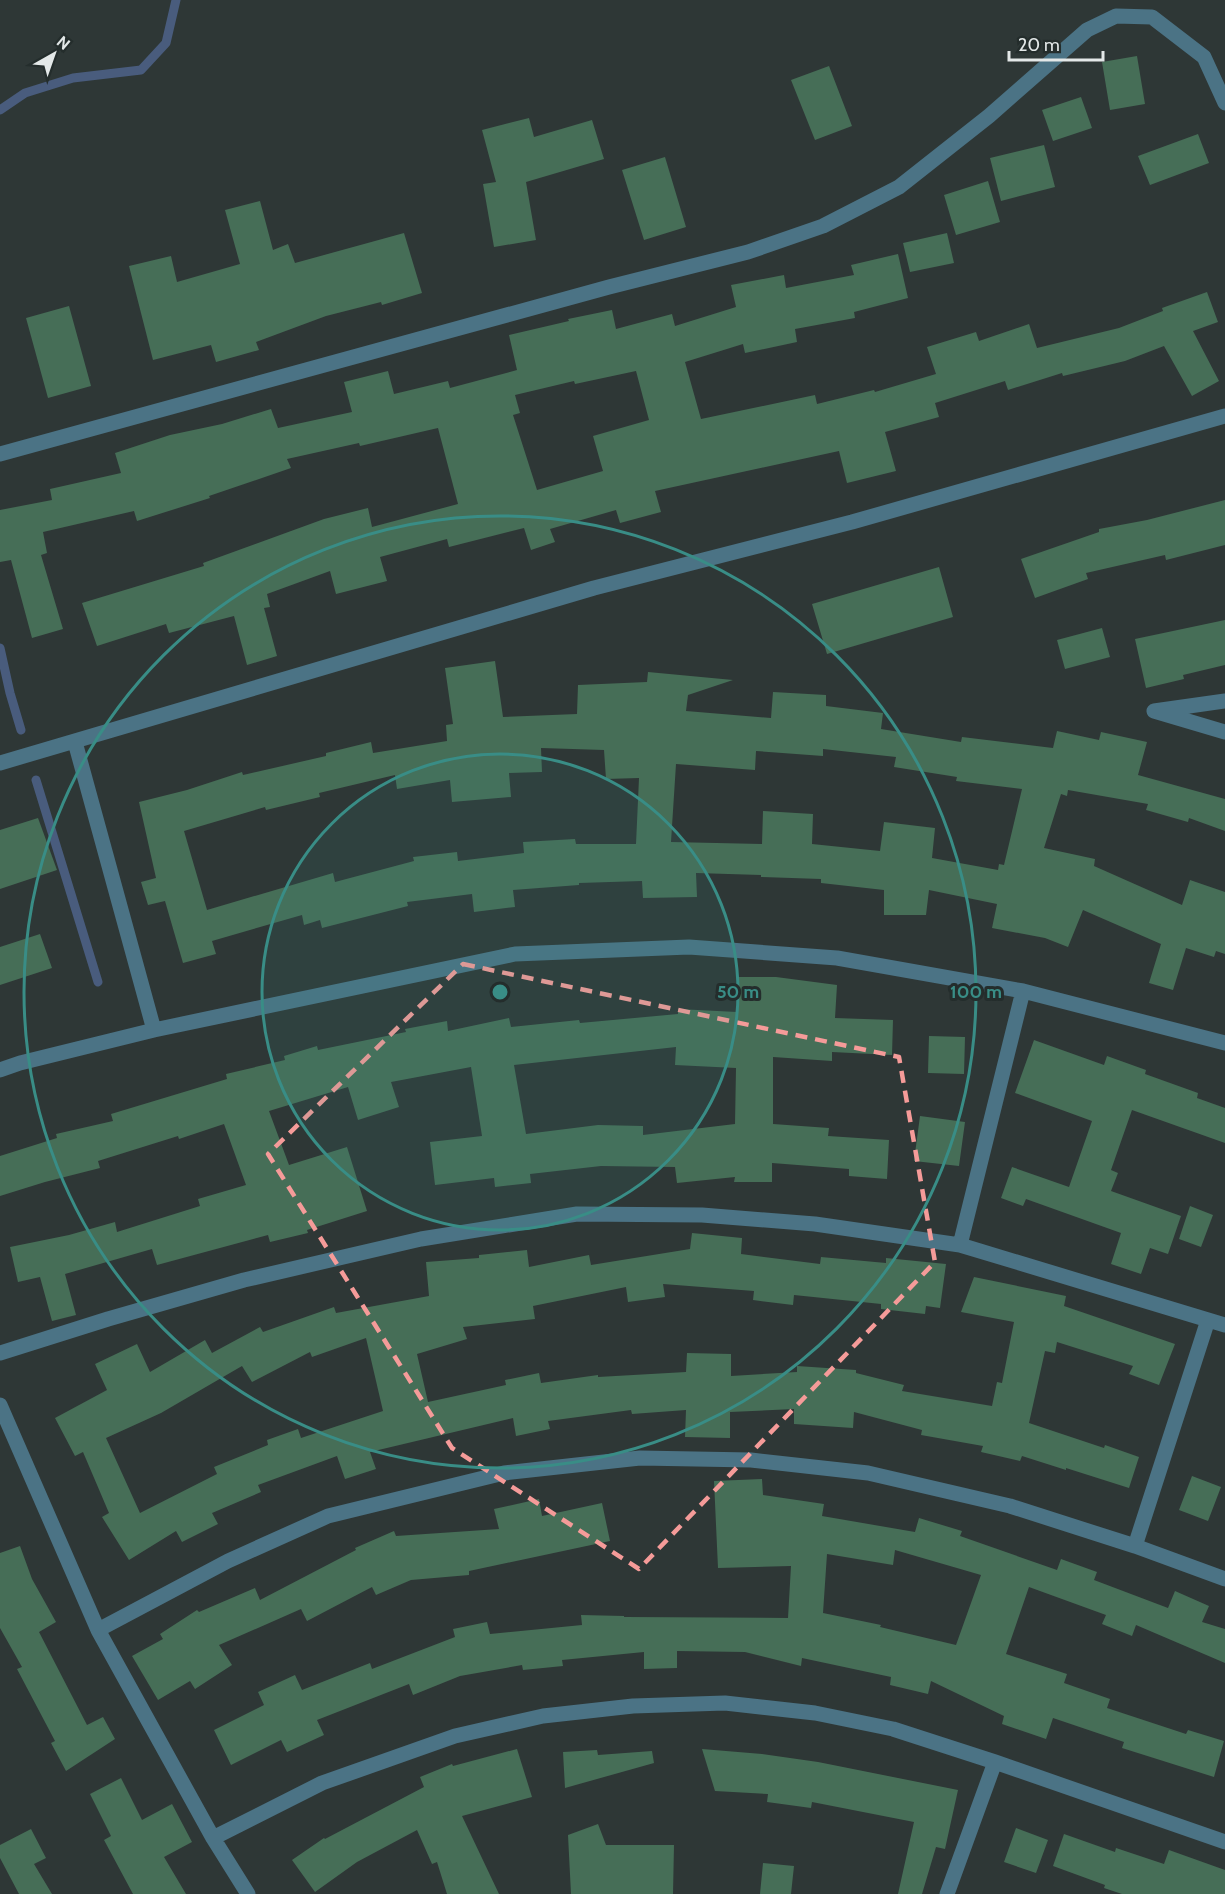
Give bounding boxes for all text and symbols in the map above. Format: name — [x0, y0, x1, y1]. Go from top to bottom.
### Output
north arrow — [24, 24, 84, 84]
scale bar — [1009, 24, 1104, 62]
text: N — [53, 32, 74, 54]
text: 20 m — [1018, 34, 1060, 56]
text: 50 m — [717, 981, 759, 1003]
text: 100 m — [950, 981, 1002, 1003]
centre of rings — [490, 982, 510, 1002]

